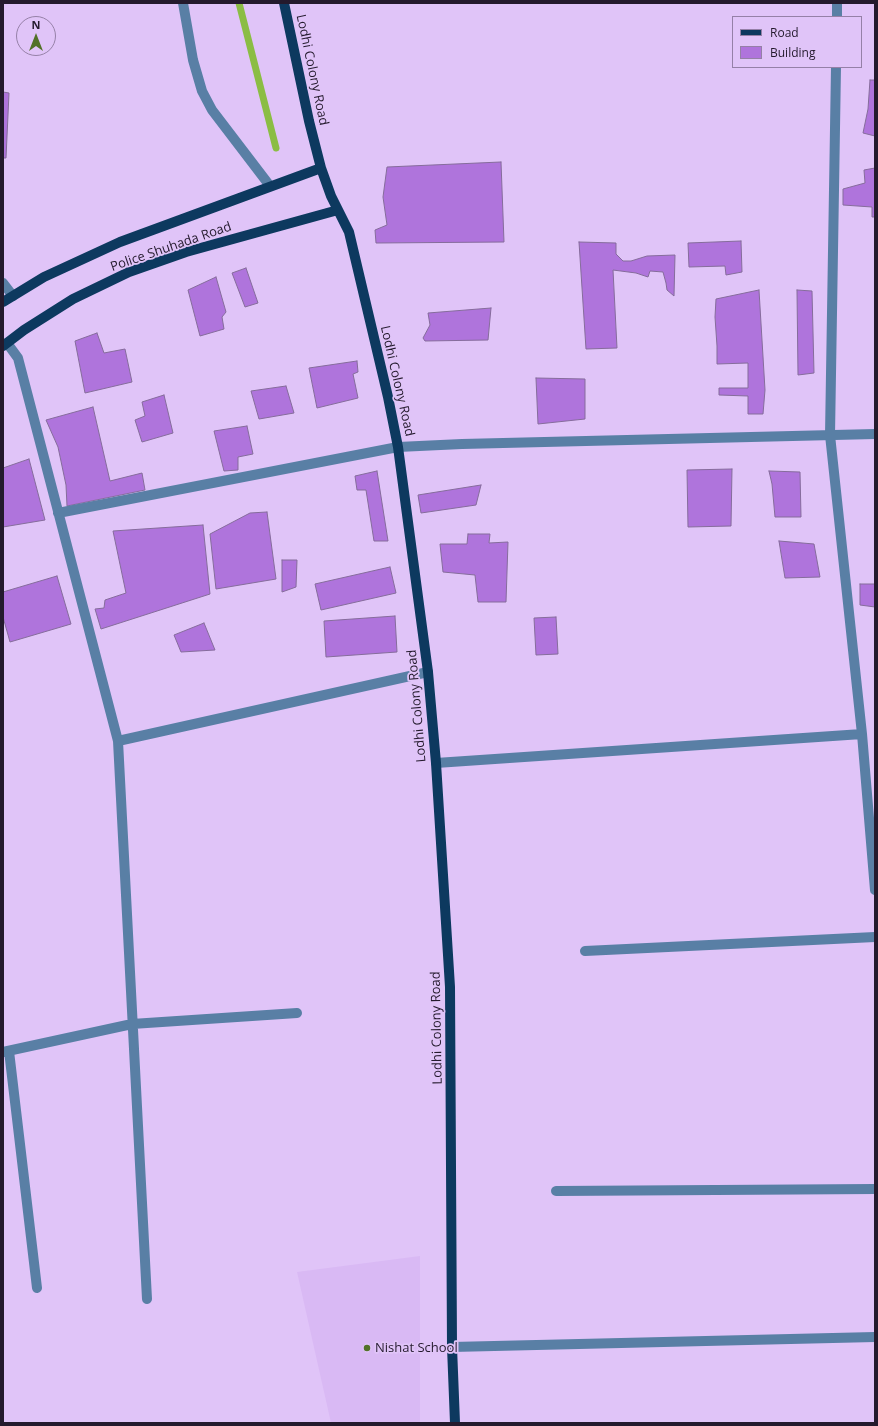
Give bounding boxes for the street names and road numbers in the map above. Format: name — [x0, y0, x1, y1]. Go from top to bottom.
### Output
street label: Lodhi Colony Road — [293, 13, 331, 127]
street label: Police Shuhada Road — [108, 219, 234, 275]
street label: Lodhi Colony Road — [377, 324, 417, 438]
street label: Lodhi Colony Road — [404, 649, 430, 763]
street label: Lodhi Colony Road — [428, 971, 446, 1085]

